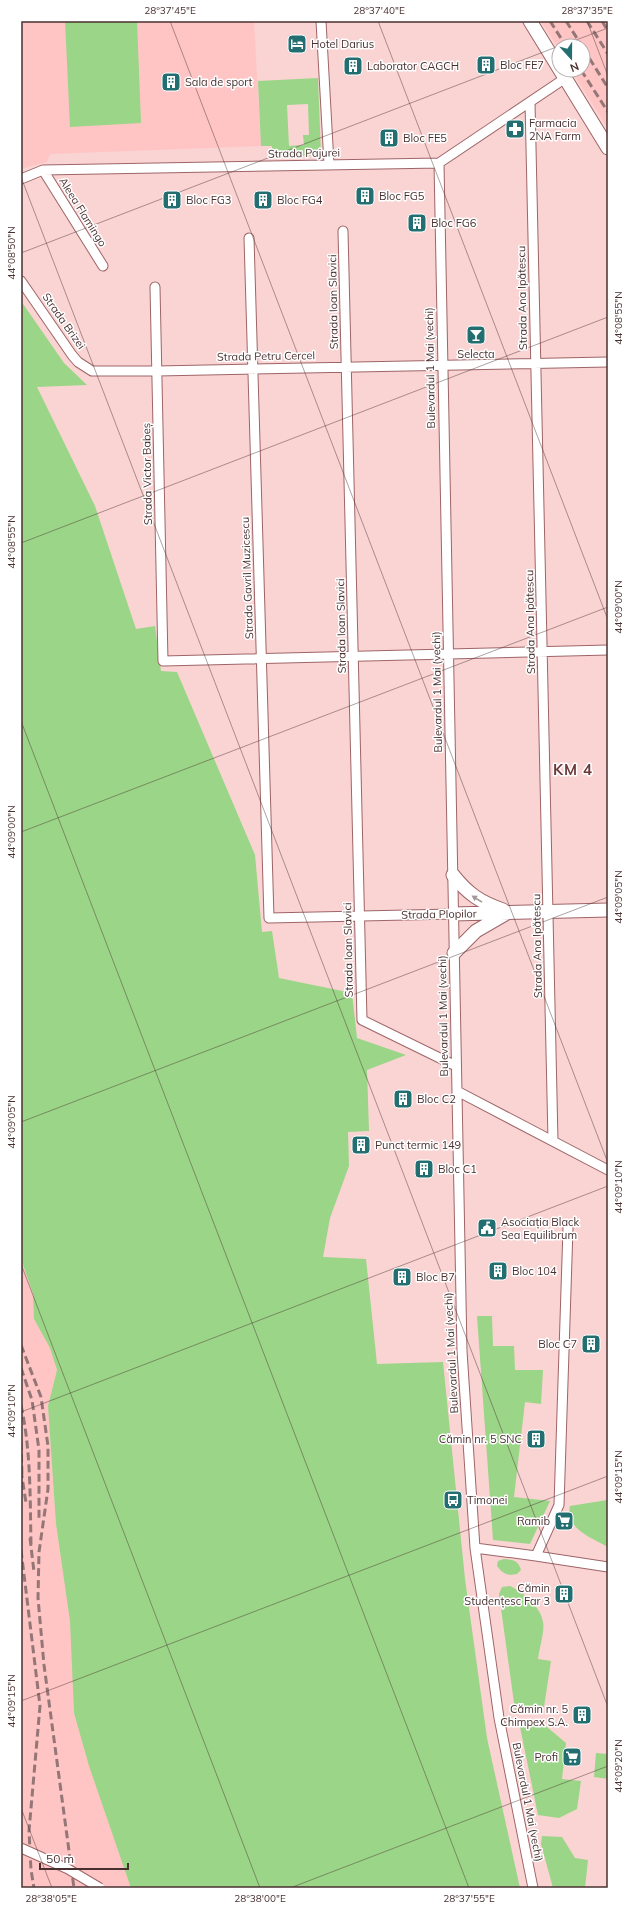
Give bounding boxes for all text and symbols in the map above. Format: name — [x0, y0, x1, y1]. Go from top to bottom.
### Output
text: 28°37'45"E — [144, 4, 196, 17]
text: 28°37'40"E — [353, 4, 405, 17]
text: 28°37'35"E — [561, 4, 613, 17]
hotel icon: Hotel Darius — [286, 33, 308, 55]
place label: Hotel Darius — [311, 37, 374, 51]
north arrow — [551, 38, 591, 78]
building icon: Bloc FE7 — [475, 54, 497, 76]
building icon: Laborator CAGCH — [342, 55, 364, 77]
place label: Bloc FE7 — [500, 58, 544, 72]
place label: Laborator CAGCH — [367, 59, 459, 73]
text: N — [568, 59, 581, 75]
building icon: Sala de sport — [160, 71, 182, 93]
place label: Sala de sport — [185, 75, 253, 89]
place label: Farmacia 2NA Farm — [529, 116, 581, 143]
pharmacy icon: Farmacia 2NA Farm — [504, 118, 526, 140]
building icon: Bloc FE5 — [378, 127, 400, 149]
place label: Bloc FE5 — [403, 131, 447, 145]
street label: Strada Pajurei — [268, 145, 340, 161]
street label: Aleea Flamingo — [56, 175, 110, 249]
building icon: Bloc FG5 — [354, 185, 376, 207]
building icon: Bloc FG3 — [161, 189, 183, 211]
building icon: Bloc FG4 — [252, 189, 274, 211]
place label: Bloc FG5 — [379, 189, 425, 203]
place label: Bloc FG3 — [186, 193, 231, 207]
place label: Bloc FG4 — [277, 193, 323, 207]
building icon: Bloc FG6 — [406, 212, 428, 234]
place label: Bloc FG6 — [431, 216, 477, 230]
text: 44°08'50"N — [5, 226, 18, 280]
street label: Strada Ana Ipătescu — [514, 246, 530, 350]
street label: Strada Ioan Slavici — [325, 254, 341, 350]
street label: Strada Brizei — [39, 290, 89, 352]
text: 44°08'55"N — [612, 291, 625, 345]
street label: Bulevardul 1 Mai (vechi) — [422, 307, 438, 429]
bar icon: Selecta — [465, 324, 487, 346]
place label: Selecta — [457, 347, 495, 361]
street label: Strada Petru Cercel — [217, 348, 315, 364]
street label: Strada Victor Babeș — [139, 423, 156, 525]
text: 44°08'55"N — [5, 515, 18, 569]
street label: Strada Gavril Muzicescu — [238, 517, 256, 639]
street label: Strada Ana Ipătescu — [522, 570, 538, 674]
street label: Strada Ioan Slavici — [333, 578, 349, 674]
text: 44°09'00"N — [612, 580, 625, 634]
street label: Bulevardul 1 Mai (vechi) — [429, 631, 445, 753]
district label: KM 4 — [553, 760, 593, 779]
text: 44°09'00"N — [5, 805, 18, 859]
text: 44°09'05"N — [612, 870, 625, 924]
street label: Strada Ana Ipătescu — [529, 894, 545, 998]
one-way arrow — [471, 895, 483, 902]
street label: Strada Ioan Slavici — [340, 902, 356, 998]
street label: Strada Plopilor — [401, 906, 477, 922]
street label: Bulevardul 1 Mai (vechi) — [435, 955, 451, 1077]
building icon: Bloc C2 — [392, 1088, 414, 1110]
place label: Bloc C2 — [417, 1092, 456, 1106]
text: 44°09'05"N — [5, 1095, 18, 1149]
building icon: Punct termic 149 — [350, 1134, 372, 1156]
place label: Punct termic 149 — [375, 1138, 461, 1152]
building icon: Bloc C1 — [413, 1158, 435, 1180]
text: 44°09'10"N — [612, 1160, 625, 1214]
place label: Bloc C1 — [438, 1162, 477, 1176]
place label: Asociația Black Sea Equilibrum — [501, 1215, 579, 1242]
public building icon: Asociația Black Sea Equilibrum — [476, 1217, 498, 1239]
building icon: Bloc 104 — [487, 1260, 509, 1282]
place label: Bloc 104 — [512, 1264, 557, 1278]
building icon: Bloc B7 — [391, 1266, 413, 1288]
place label: Bloc B7 — [416, 1270, 455, 1284]
street label: Bulevardul 1 Mai (vechi) — [441, 1292, 461, 1414]
building icon: Bloc C7 — [580, 1333, 602, 1355]
place label: Bloc C7 — [538, 1337, 577, 1351]
text: 44°09'10"N — [5, 1384, 18, 1438]
building icon: Cămin nr. 5 SNC — [525, 1428, 547, 1450]
place label: Cămin nr. 5 SNC — [439, 1432, 522, 1446]
text: 44°09'15"N — [612, 1450, 625, 1504]
bus stop icon: Timonei — [442, 1489, 464, 1511]
place label: Timonei — [467, 1493, 507, 1507]
supermarket icon: Ramib — [553, 1510, 575, 1532]
place label: Ramib — [517, 1514, 550, 1528]
place label: Cămin Studențesc Far 3 — [464, 1581, 550, 1609]
building icon: Cămin Studențesc Far 3 — [553, 1583, 575, 1605]
text: 44°09'15"N — [5, 1674, 18, 1728]
place label: Cămin nr. 5 Chimpex S.A. — [500, 1702, 568, 1729]
building icon: Cămin nr. 5 Chimpex S.A. — [571, 1704, 593, 1726]
text: 44°09'20"N — [612, 1739, 625, 1793]
street label: Bulevardul 1 Mai (vechi) — [510, 1741, 546, 1863]
supermarket icon: Profi — [561, 1746, 583, 1768]
place label: Profi — [534, 1750, 558, 1764]
scale bar — [40, 1845, 128, 1871]
text: 50 m — [46, 1851, 74, 1866]
text: 28°38'05"E — [25, 1892, 77, 1905]
text: 28°38'00"E — [234, 1892, 286, 1905]
text: 28°37'55"E — [443, 1892, 495, 1905]

